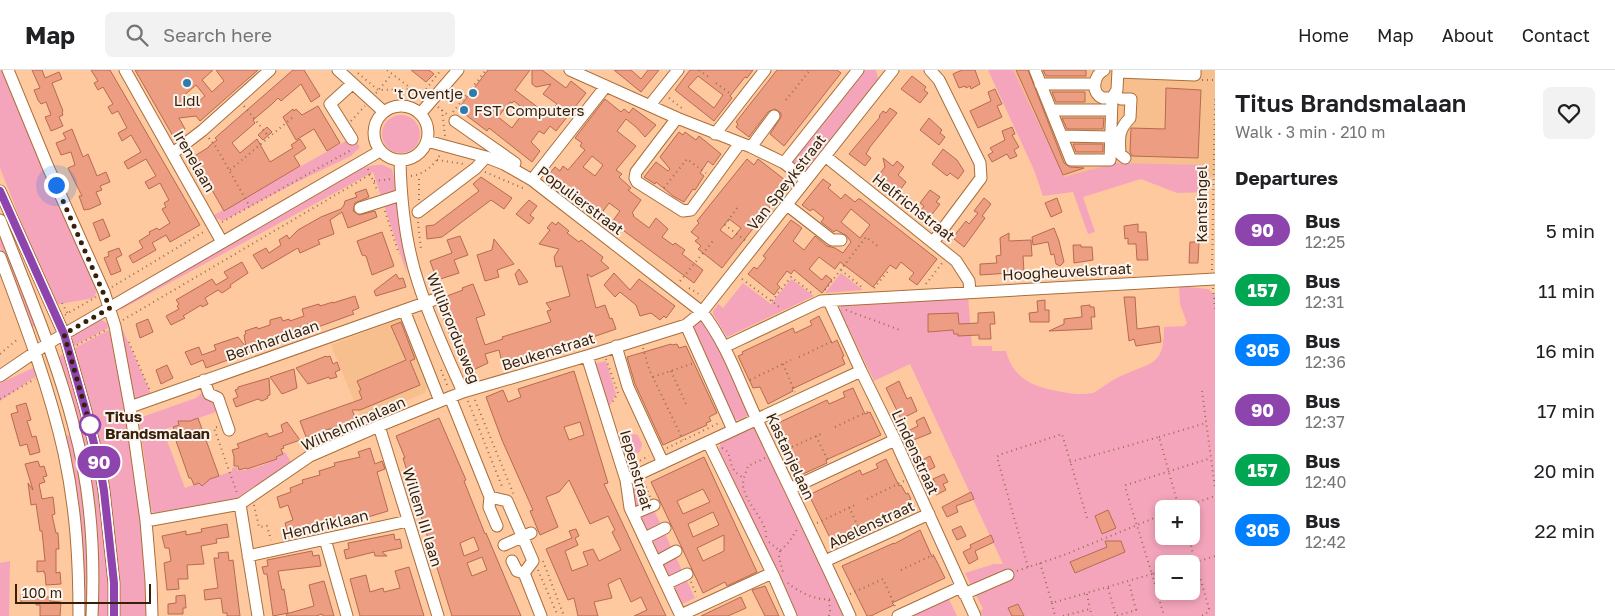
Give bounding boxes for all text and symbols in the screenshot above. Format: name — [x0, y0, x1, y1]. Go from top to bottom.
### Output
search box — [105, 12, 455, 57]
text: Map — [25, 20, 75, 49]
icon: search — [123, 21, 151, 49]
text: Search here — [163, 23, 272, 46]
text: Home — [1298, 24, 1349, 46]
text: Map — [1377, 24, 1414, 46]
text: About — [1442, 24, 1494, 46]
text: Contact — [1522, 24, 1590, 46]
marker: Lidl — [181, 77, 193, 89]
place label: 't Oventje — [394, 84, 463, 102]
marker: 't Oventje — [467, 87, 479, 99]
button: heart — [1543, 87, 1595, 139]
text: Titus Brandsmalaan — [1235, 88, 1466, 117]
place label: Lidl — [174, 91, 200, 109]
place label: FST Computers — [474, 101, 585, 119]
marker: FST Computers — [458, 104, 470, 116]
text: Walk · 3 min · 210 m — [1235, 122, 1385, 142]
street label: Irenelaan — [170, 127, 220, 195]
street label: Van Speykstraat — [743, 130, 829, 234]
street label: Populierstraat — [535, 162, 627, 238]
street label: Kantsingel — [1192, 165, 1210, 243]
text: Departures — [1235, 166, 1338, 189]
street label: Helfrichstraat — [869, 169, 959, 245]
your location — [44, 173, 69, 198]
text: Bus — [1305, 209, 1340, 232]
text: 90 — [1251, 219, 1274, 241]
text: 5 min — [1546, 219, 1595, 242]
text: 12:25 — [1305, 232, 1345, 252]
street label: Hoogheuvelstraat — [1002, 259, 1132, 283]
text: Bus — [1305, 269, 1340, 292]
street label: Willibrordusweg — [424, 270, 484, 386]
text: 157 — [1247, 279, 1278, 301]
text: 11 min — [1538, 279, 1595, 302]
text: 12:31 — [1305, 292, 1344, 312]
street label: Bernhardlaan — [223, 316, 321, 364]
street label: Beukenstraat — [499, 328, 597, 374]
text: Bus — [1305, 329, 1340, 352]
text: 305 — [1246, 339, 1279, 361]
text: 16 min — [1536, 339, 1595, 362]
text: 12:36 — [1305, 352, 1346, 372]
text: Bus — [1305, 389, 1340, 412]
street label: Wilhelminalaan — [298, 392, 408, 454]
text: 90 — [1251, 399, 1274, 421]
text: 17 min — [1537, 399, 1595, 422]
place label: Titus Brandsmalaan — [105, 407, 210, 442]
street label: Lindenstraat — [889, 407, 943, 497]
street label: Kastanjelaan — [763, 410, 819, 502]
text: 12:37 — [1305, 412, 1345, 432]
marker: Titus Brandsmalaan — [79, 414, 101, 436]
street label: Iepenstraat — [617, 428, 657, 512]
line badge: 90 — [76, 446, 122, 478]
text: Bus — [1305, 449, 1340, 472]
text: 90 — [87, 451, 111, 473]
text: 157 — [1247, 459, 1278, 481]
text: 20 min — [1534, 459, 1595, 482]
street label: Willem III laan — [399, 465, 447, 569]
text: 12:40 — [1305, 472, 1347, 492]
street label: Abelenstraat — [825, 496, 917, 552]
map controls — [1155, 500, 1200, 600]
button: + — [1155, 500, 1200, 545]
street label: Hendriklaan — [280, 505, 370, 543]
text: Bus — [1305, 509, 1340, 532]
text: 305 — [1246, 519, 1279, 541]
text: 22 min — [1535, 519, 1595, 542]
text: 12:42 — [1305, 532, 1346, 552]
button: − — [1155, 555, 1200, 600]
scale bar — [15, 581, 151, 604]
text: 100 m — [22, 584, 62, 601]

